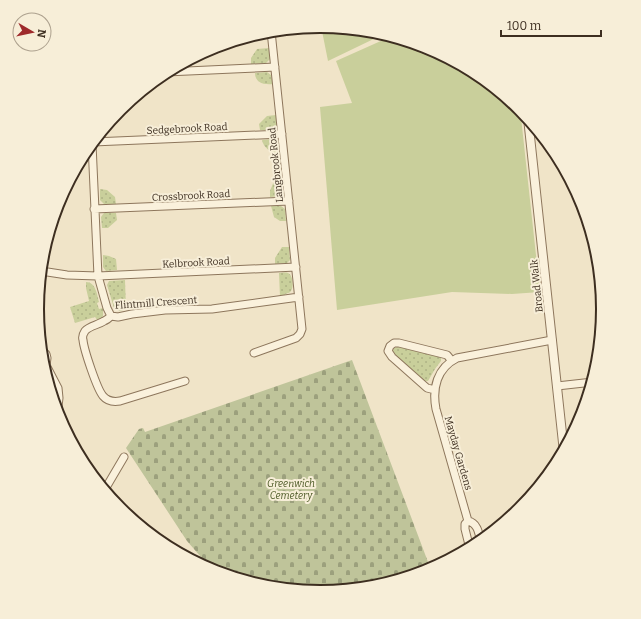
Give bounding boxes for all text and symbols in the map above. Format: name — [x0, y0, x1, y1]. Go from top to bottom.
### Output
north arrow — [12, 12, 52, 52]
scale bar — [501, 12, 601, 38]
text: 100 m — [507, 19, 542, 33]
text: N — [34, 28, 48, 39]
street label: Sedgebrook Road — [146, 121, 228, 137]
street label: Langbrook Road — [266, 127, 286, 203]
street label: Crossbrook Road — [152, 188, 231, 204]
street label: Kelbrook Road — [162, 255, 230, 271]
street label: Broad Walk — [528, 259, 546, 313]
street label: Flintmill Crescent — [114, 294, 198, 312]
street label: Mayday Gardens — [442, 415, 474, 492]
park label: Greenwich Cemetery — [267, 478, 315, 502]

